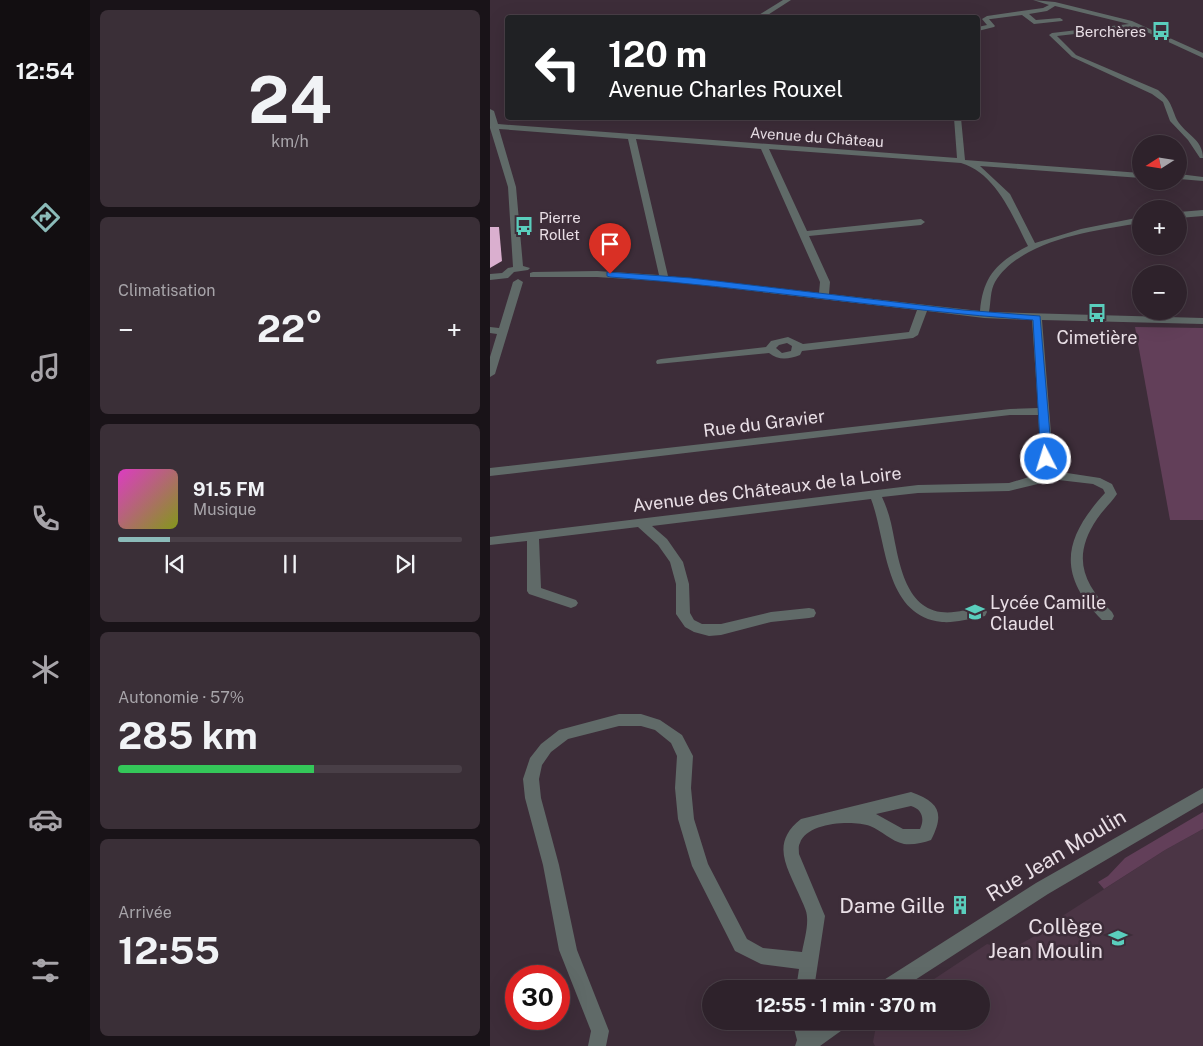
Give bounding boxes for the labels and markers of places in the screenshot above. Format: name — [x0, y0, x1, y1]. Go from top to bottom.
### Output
bus stop icon: Berchères — [1150, 20, 1172, 42]
place label: Berchères — [1075, 23, 1146, 40]
place label: Pierre Rollet — [539, 209, 581, 243]
bus stop icon: Pierre Rollet — [513, 215, 535, 237]
pin — [589, 223, 631, 274]
bus stop icon: Cimetière — [1086, 302, 1108, 324]
place label: Cimetière — [1056, 327, 1138, 348]
place label: Lycée Camille Claudel — [990, 592, 1106, 634]
school or university icon: Lycée Camille Claudel — [964, 601, 986, 623]
place label: Dame Gille — [839, 893, 945, 918]
building icon: Dame Gille — [949, 894, 971, 916]
place label: Collège Jean Moulin — [988, 914, 1103, 963]
school or university icon: Collège Jean Moulin — [1107, 927, 1129, 949]

